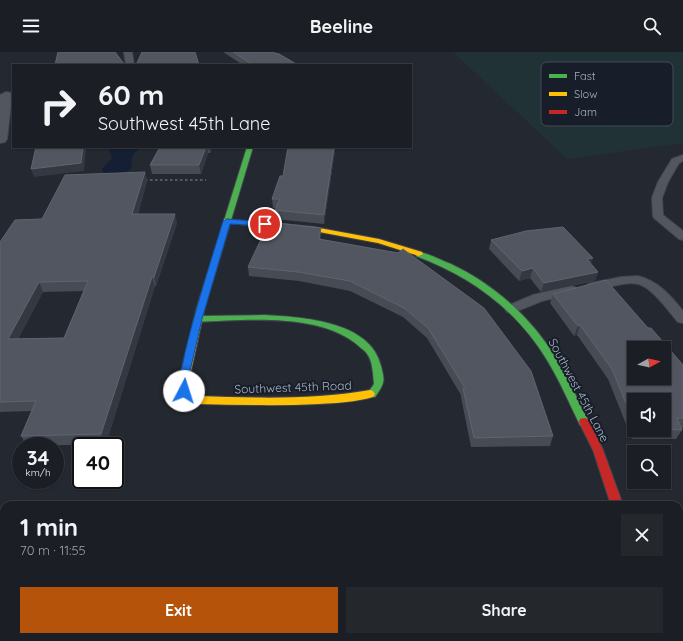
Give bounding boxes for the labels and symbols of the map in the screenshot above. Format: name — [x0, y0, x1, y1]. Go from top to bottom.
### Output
legend — [541, 62, 673, 126]
text: Fast — [574, 69, 596, 83]
text: Slow — [574, 87, 598, 101]
text: Jam — [574, 105, 597, 119]
pin — [248, 207, 282, 241]
street label: Southwest 45th Lane — [545, 336, 613, 444]
north arrow — [627, 341, 671, 385]
position arrow — [163, 370, 205, 412]
street label: Southwest 45th Road — [234, 377, 352, 397]
speed limit sign: 40 — [72, 437, 124, 489]

